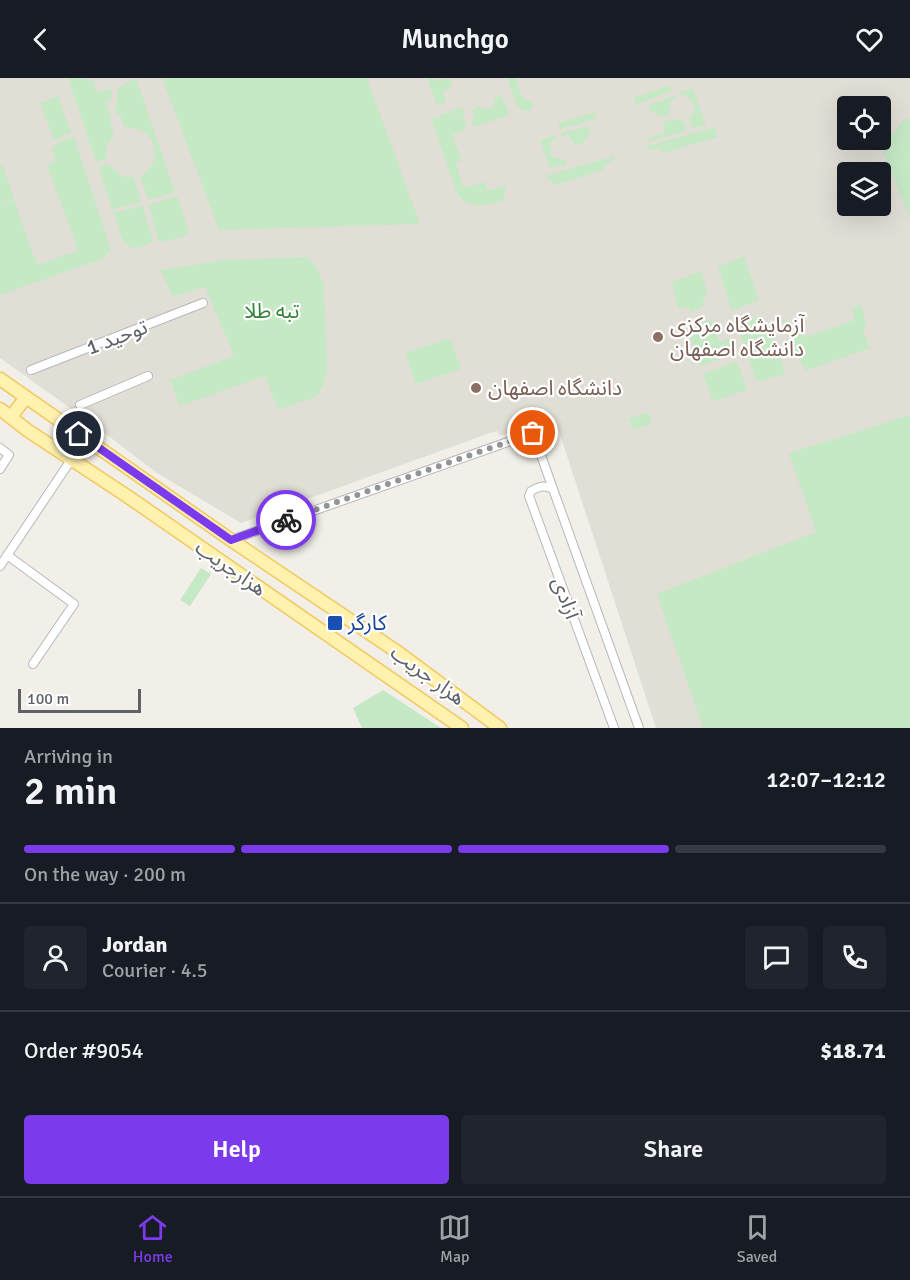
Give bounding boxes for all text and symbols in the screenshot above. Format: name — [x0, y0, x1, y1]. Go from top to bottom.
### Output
icon: back — [24, 23, 57, 56]
text: Munchgo — [401, 23, 509, 56]
icon: heart — [853, 23, 886, 56]
map controls — [837, 96, 891, 216]
button: locate — [837, 96, 891, 150]
button: layers — [837, 162, 891, 216]
park label: تبه طلا — [244, 298, 300, 324]
place label: آزمایشگاه مرکزی دانشگاه اصفهان — [670, 312, 805, 362]
street label: توحید 1 — [83, 313, 151, 361]
marker: آزمایشگاه مرکزی دانشگاه اصفهان — [651, 330, 665, 344]
place label: دانشگاه اصفهان — [488, 375, 622, 401]
marker: دانشگاه اصفهان — [469, 381, 483, 395]
pin — [507, 407, 558, 458]
pin — [53, 408, 104, 459]
icon: bag — [516, 416, 549, 449]
icon: home — [62, 417, 95, 450]
courier — [256, 490, 316, 550]
icon: bike — [270, 504, 303, 537]
street label: هزارجریب — [190, 534, 272, 602]
street label: آزادی — [546, 573, 586, 624]
place label: کارگر — [347, 610, 387, 636]
marker: کارگر — [326, 614, 344, 632]
street label: هزار جریب — [385, 639, 471, 711]
scale bar — [18, 686, 141, 714]
text: 100 m — [27, 689, 69, 709]
text: Arriving in — [24, 744, 113, 769]
text: 12:07–12:12 — [767, 766, 886, 793]
text: 2 min — [24, 767, 117, 815]
text: On the way · 200 m — [24, 862, 186, 887]
button: person — [24, 926, 87, 989]
button: chat — [745, 926, 808, 989]
button: phone — [823, 926, 886, 989]
text: Jordan — [102, 931, 168, 958]
text: Courier · 4.5 — [102, 958, 208, 983]
text: Order #9054 — [24, 1037, 144, 1064]
text: $18.71 — [820, 1037, 886, 1064]
button: Help — [24, 1115, 449, 1184]
button: Share — [461, 1115, 886, 1184]
tab: Home — [133, 1211, 173, 1267]
tab: Map — [438, 1211, 471, 1267]
tab: Saved — [737, 1211, 777, 1267]

